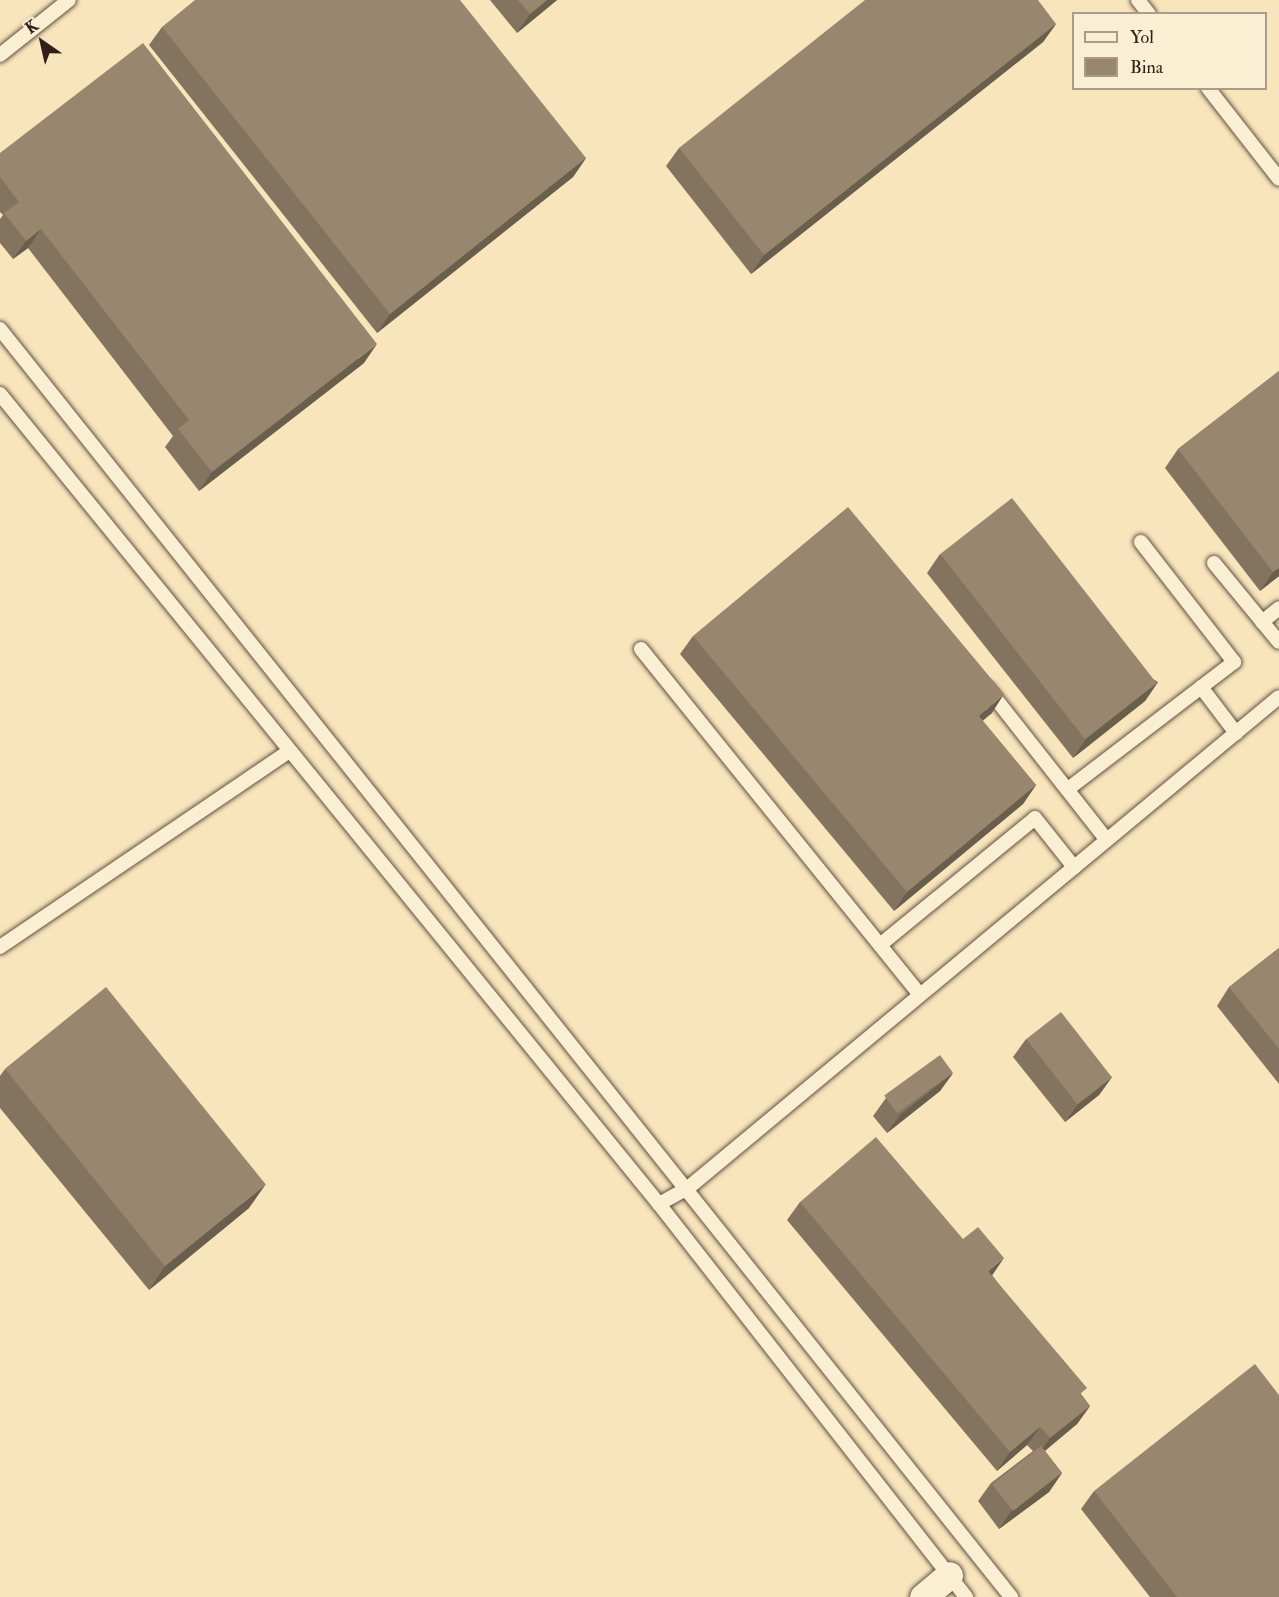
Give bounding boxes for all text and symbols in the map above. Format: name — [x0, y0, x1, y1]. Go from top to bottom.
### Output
north arrow — [12, 12, 72, 72]
legend — [1072, 12, 1267, 90]
text: K — [22, 16, 42, 38]
text: Yol — [1130, 26, 1154, 49]
text: Bina — [1130, 56, 1163, 79]

